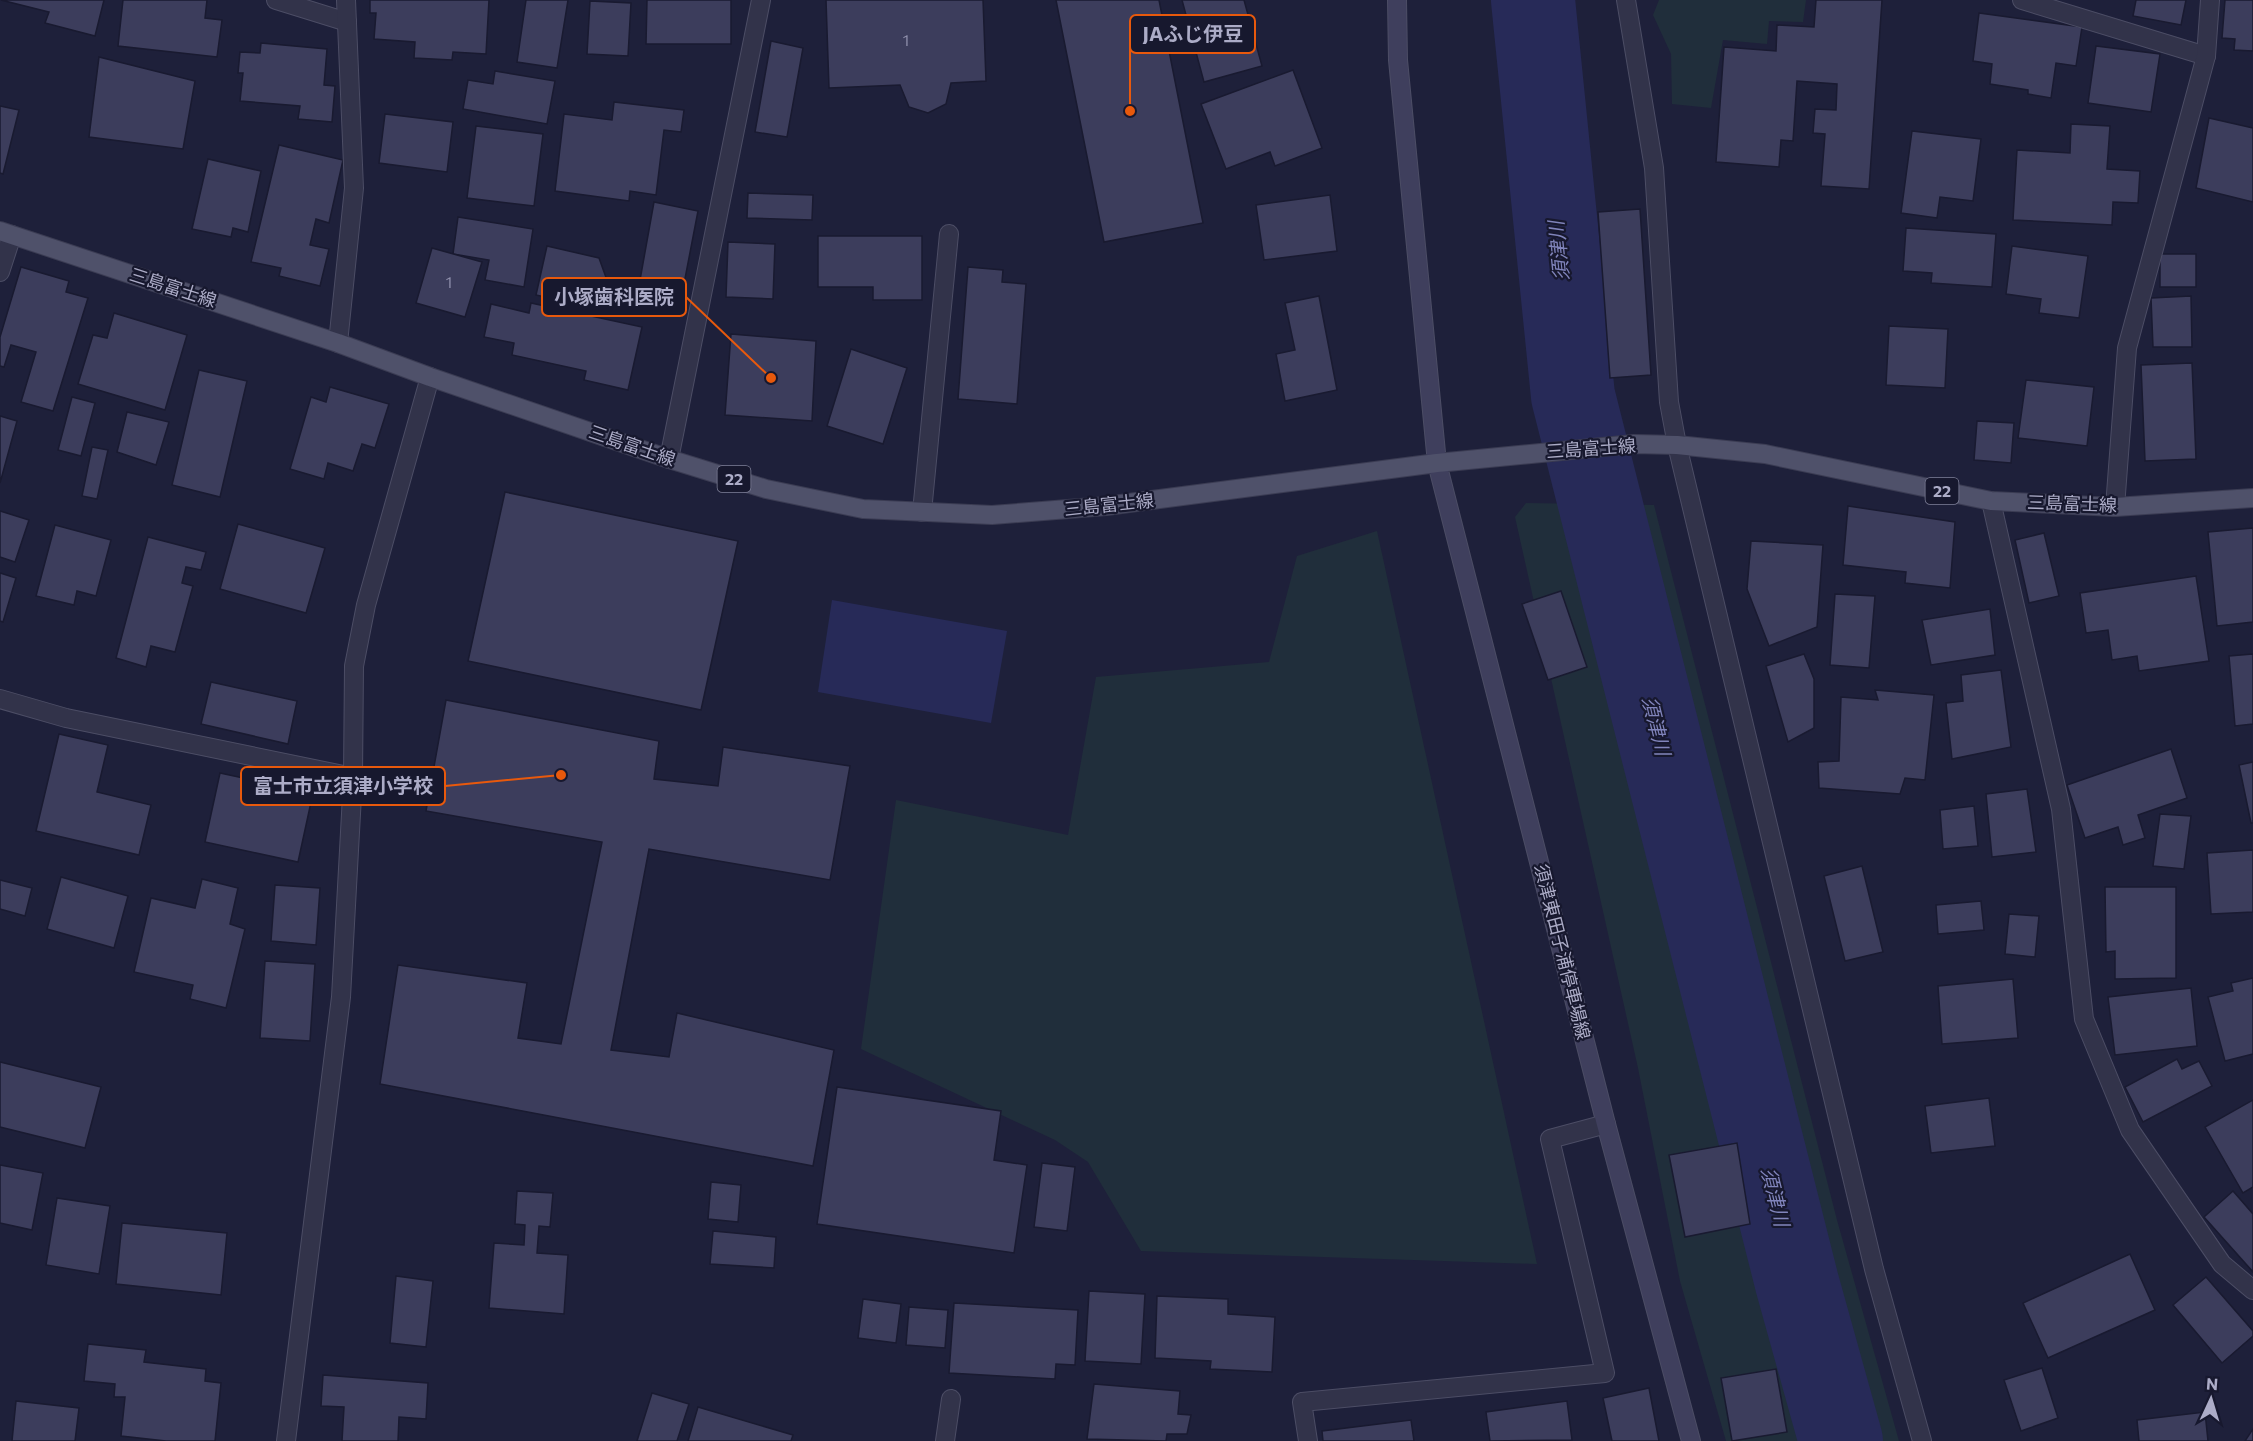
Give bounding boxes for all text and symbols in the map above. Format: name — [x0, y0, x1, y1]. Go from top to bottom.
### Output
callout: JAふじ伊豆 — [1130, 15, 1255, 53]
text: JAふじ伊豆 — [1143, 21, 1243, 45]
house number: 1 — [903, 31, 909, 49]
water label: 須津川 — [1543, 218, 1573, 282]
street label: 三島富士線 — [127, 263, 220, 311]
house number: 1 — [446, 273, 452, 291]
callout: 小塚歯科医院 — [542, 278, 686, 316]
text: 小塚歯科医院 — [554, 284, 674, 308]
street label: 三島富士線 — [586, 420, 678, 470]
street label: 三島富士線 — [1545, 434, 1637, 462]
road number: 22 — [718, 466, 750, 492]
road number: 22 — [1926, 478, 1958, 504]
street label: 三島富士線 — [1063, 488, 1155, 520]
street label: 三島富士線 — [2027, 490, 2117, 516]
water label: 須津川 — [1638, 694, 1676, 760]
callout: 富士市立須津小学校 — [241, 767, 445, 805]
text: 富士市立須津小学校 — [253, 773, 433, 797]
street label: 須津東田子浦停車場線 — [1531, 862, 1595, 1042]
water label: 須津川 — [1757, 1165, 1795, 1231]
north arrow — [2181, 1369, 2241, 1429]
text: N — [2205, 1374, 2219, 1393]

